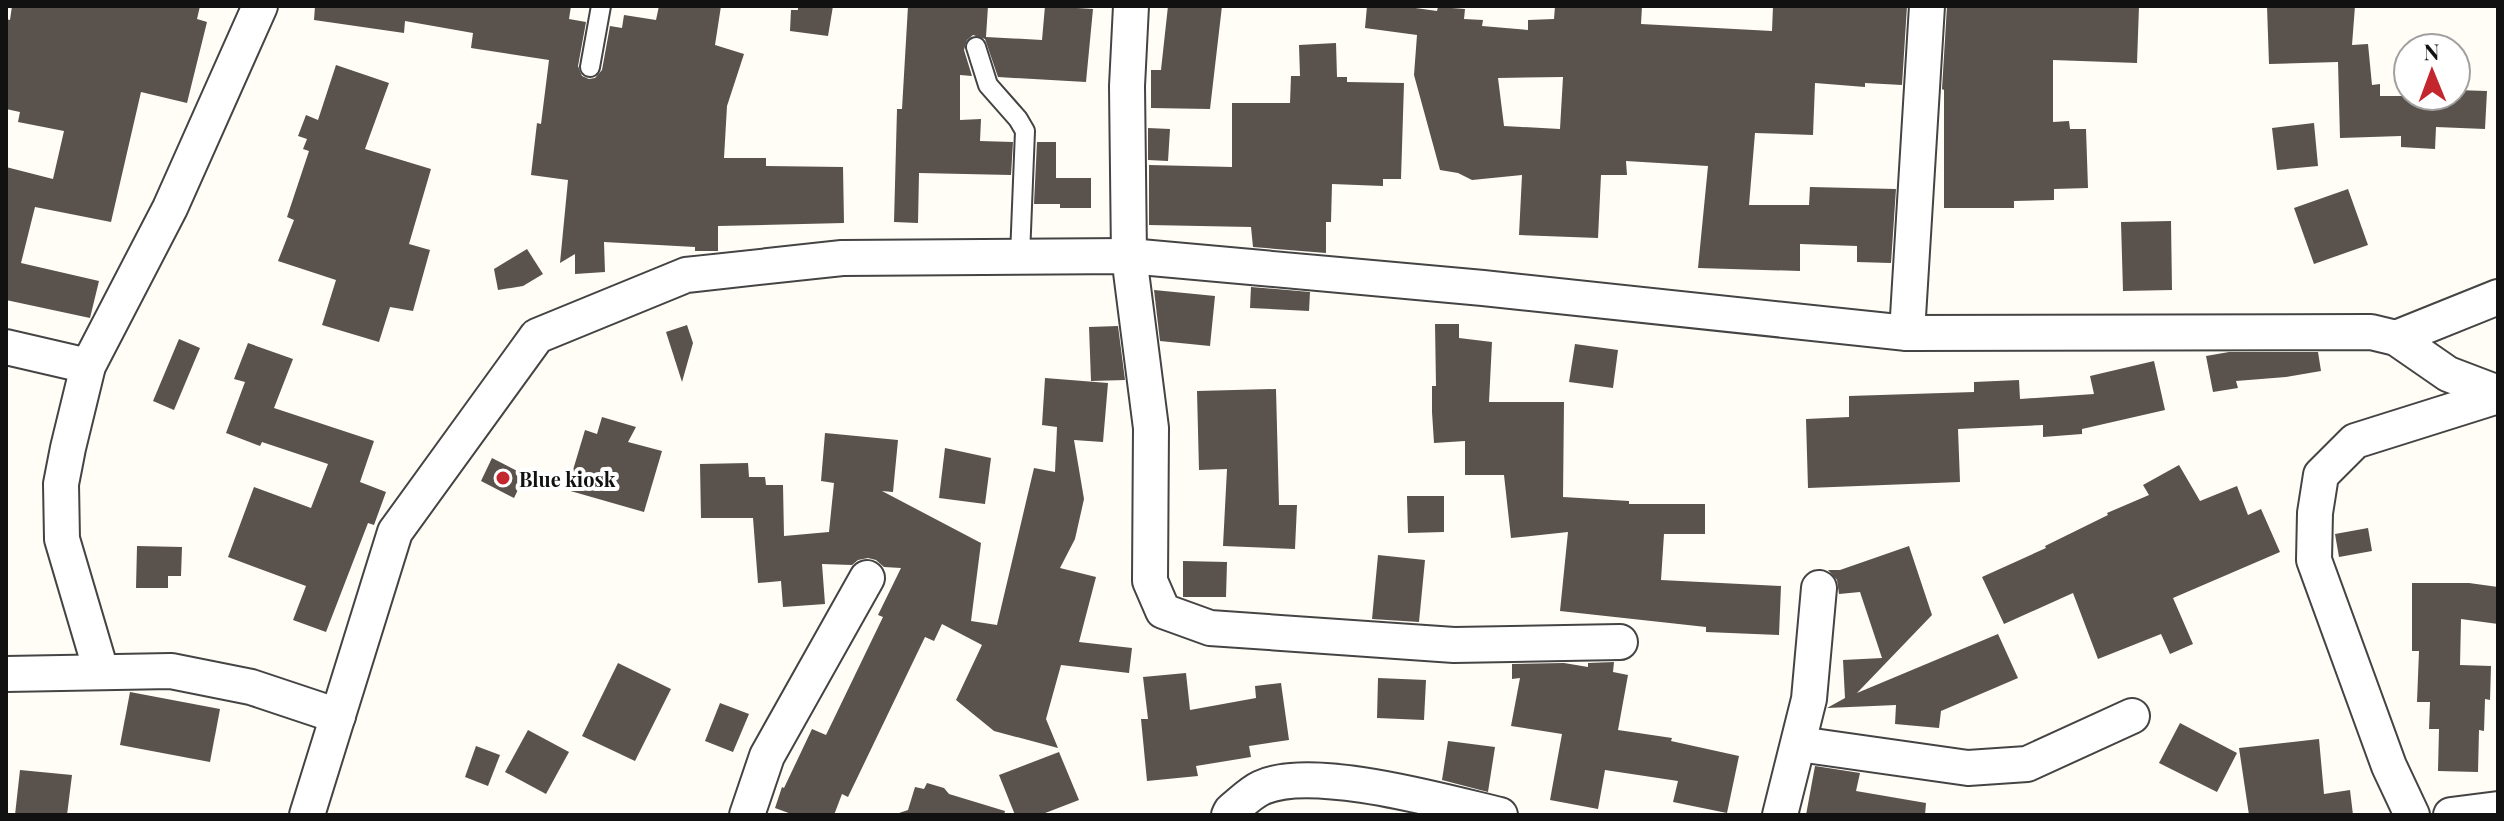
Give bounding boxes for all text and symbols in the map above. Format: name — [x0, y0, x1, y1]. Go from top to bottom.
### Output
north arrow — [2392, 32, 2472, 112]
text: N — [2423, 36, 2440, 66]
place label: Blue kiosk — [519, 465, 616, 492]
marker: Blue kiosk — [494, 469, 512, 487]

